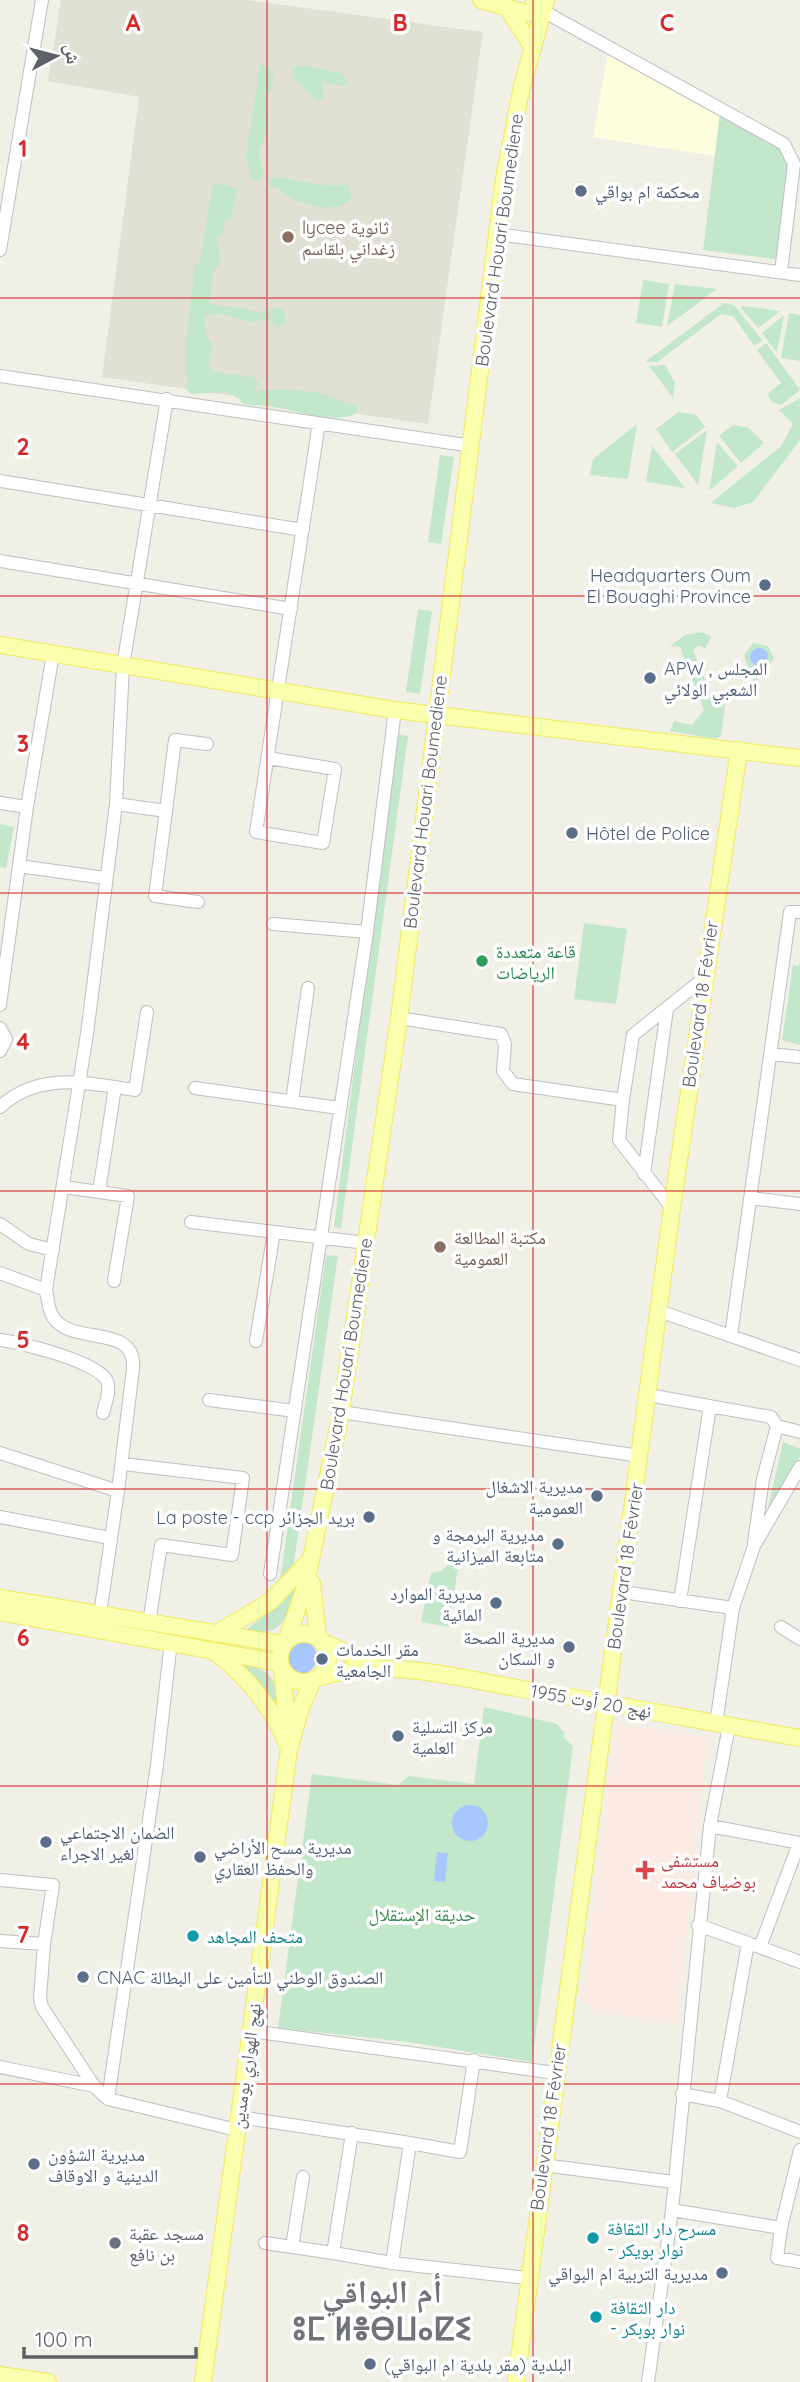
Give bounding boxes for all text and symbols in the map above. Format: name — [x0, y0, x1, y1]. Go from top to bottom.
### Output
text: A — [126, 8, 141, 37]
text: B — [392, 8, 408, 37]
text: C — [660, 8, 674, 37]
north arrow — [21, 21, 91, 91]
text: ش — [60, 42, 86, 65]
street label: Boulevard Houari Boumediene — [470, 112, 528, 368]
text: 1 — [19, 134, 27, 163]
place label: محكمة ام بواقي — [595, 180, 700, 206]
marker: محكمة ام بواقي — [573, 183, 589, 199]
place label: lycee ثانوية زغداني بلقاسم — [302, 216, 395, 263]
marker: lycee ثانوية زغداني بلقاسم — [280, 229, 296, 245]
text: 2 — [16, 432, 30, 461]
place label: Headquarters Oum El Bouaghi Province — [586, 564, 751, 608]
marker: Headquarters Oum El Bouaghi Province — [757, 577, 773, 593]
place label: APW , المجلس الشعبي الولائي — [664, 657, 767, 704]
marker: APW , المجلس الشعبي الولائي — [642, 670, 658, 686]
street label: Boulevard Houari Boumediene — [398, 674, 452, 930]
text: 3 — [17, 729, 29, 758]
place label: Hôtel de Police — [586, 822, 710, 845]
marker: Hôtel de Police — [564, 825, 580, 841]
street label: Boulevard 18 Février — [677, 919, 723, 1089]
place label: قاعة متعددة الرياضات — [496, 940, 576, 984]
marker: قاعة متعددة الرياضات — [474, 953, 490, 969]
text: 4 — [16, 1027, 30, 1056]
place label: مكتبة المطالعة العمومية — [454, 1226, 546, 1270]
street label: Boulevard Houari Boumediene — [315, 1236, 377, 1492]
marker: مكتبة المطالعة العمومية — [432, 1239, 448, 1255]
text: 5 — [16, 1325, 30, 1354]
place label: مديرية الاشغال العمومية — [485, 1475, 583, 1519]
street label: Boulevard 18 Février — [602, 1481, 648, 1651]
marker: مديرية الاشغال العمومية — [589, 1488, 605, 1504]
place label: La poste - ccp بريد الجزائر — [156, 1506, 355, 1529]
marker: La poste - ccp بريد الجزائر — [361, 1509, 377, 1525]
place label: مديرية البرمجة و متابعة الميزانية — [432, 1523, 544, 1567]
marker: مديرية البرمجة و متابعة الميزانية — [550, 1536, 566, 1552]
place label: مديرية الموارد المائية — [390, 1582, 482, 1626]
marker: مديرية الموارد المائية — [488, 1595, 504, 1611]
text: 6 — [17, 1623, 29, 1652]
place label: مديرية الصحة و السكان — [463, 1626, 555, 1670]
place label: مقر الخدمات الجامعية — [336, 1638, 419, 1682]
marker: مديرية الصحة و السكان — [561, 1639, 577, 1655]
marker: مقر الخدمات الجامعية — [314, 1651, 330, 1667]
street label: نهج 20 أوت 1955 — [529, 1679, 653, 1724]
place label: مركز التسلية العلمية — [412, 1715, 493, 1759]
marker: مركز التسلية العلمية — [390, 1728, 406, 1744]
place label: الضمان الاجتماعي لغير الاجراء — [60, 1821, 175, 1865]
marker: الضمان الاجتماعي لغير الاجراء — [38, 1834, 54, 1850]
place label: مديرية مسح الأراضي والحفظ العقاري — [214, 1836, 352, 1883]
marker: مديرية مسح الأراضي والحفظ العقاري — [192, 1849, 208, 1865]
place label: مستشفى بوضياف محمد — [661, 1849, 756, 1893]
marker: مستشفى بوضياف محمد — [635, 1860, 655, 1880]
park label: حديقة الإستقلال — [369, 1903, 475, 1926]
text: 7 — [17, 1920, 30, 1949]
place label: متحف المجاهد — [207, 1925, 303, 1948]
marker: متحف المجاهد — [185, 1928, 201, 1944]
place label: CNAC الصندوق الوطني للتأمين على البطالة — [97, 1966, 383, 1992]
marker: CNAC الصندوق الوطني للتأمين على البطالة — [75, 1969, 91, 1985]
street label: نهج الهواري بومدين — [226, 2002, 270, 2131]
street label: Boulevard 18 Février — [525, 2042, 571, 2212]
place label: مديرية الشؤون الدينية و الاوقاف — [48, 2143, 158, 2187]
marker: مديرية الشؤون الدينية و الاوقاف — [26, 2156, 42, 2172]
place label: مسرح دار الثقافة - نوار بويكر — [607, 2217, 716, 2261]
text: 8 — [17, 2218, 29, 2247]
place label: مسجد عقبة بن نافع — [129, 2222, 204, 2267]
marker: مسرح دار الثقافة - نوار بويكر — [585, 2230, 601, 2246]
marker: مسجد عقبة بن نافع — [107, 2235, 123, 2251]
place label: مديرية التربية ام البواقي — [548, 2262, 708, 2288]
marker: مديرية التربية ام البواقي — [714, 2265, 730, 2281]
district label: أم البواقي ⵓⵎ ⵍⴻⴱⵡⴰⵇⵉ — [292, 2271, 472, 2348]
place label: دار الثقافة - نوار بوبكر — [610, 2296, 685, 2340]
marker: دار الثقافة - نوار بوبكر — [588, 2309, 604, 2325]
scale bar — [24, 2316, 196, 2360]
text: 100 m — [35, 2326, 93, 2352]
place label: البلدية (مقر بلدية ام البواقي) — [384, 2353, 571, 2379]
marker: البلدية (مقر بلدية ام البواقي) — [362, 2356, 378, 2372]

